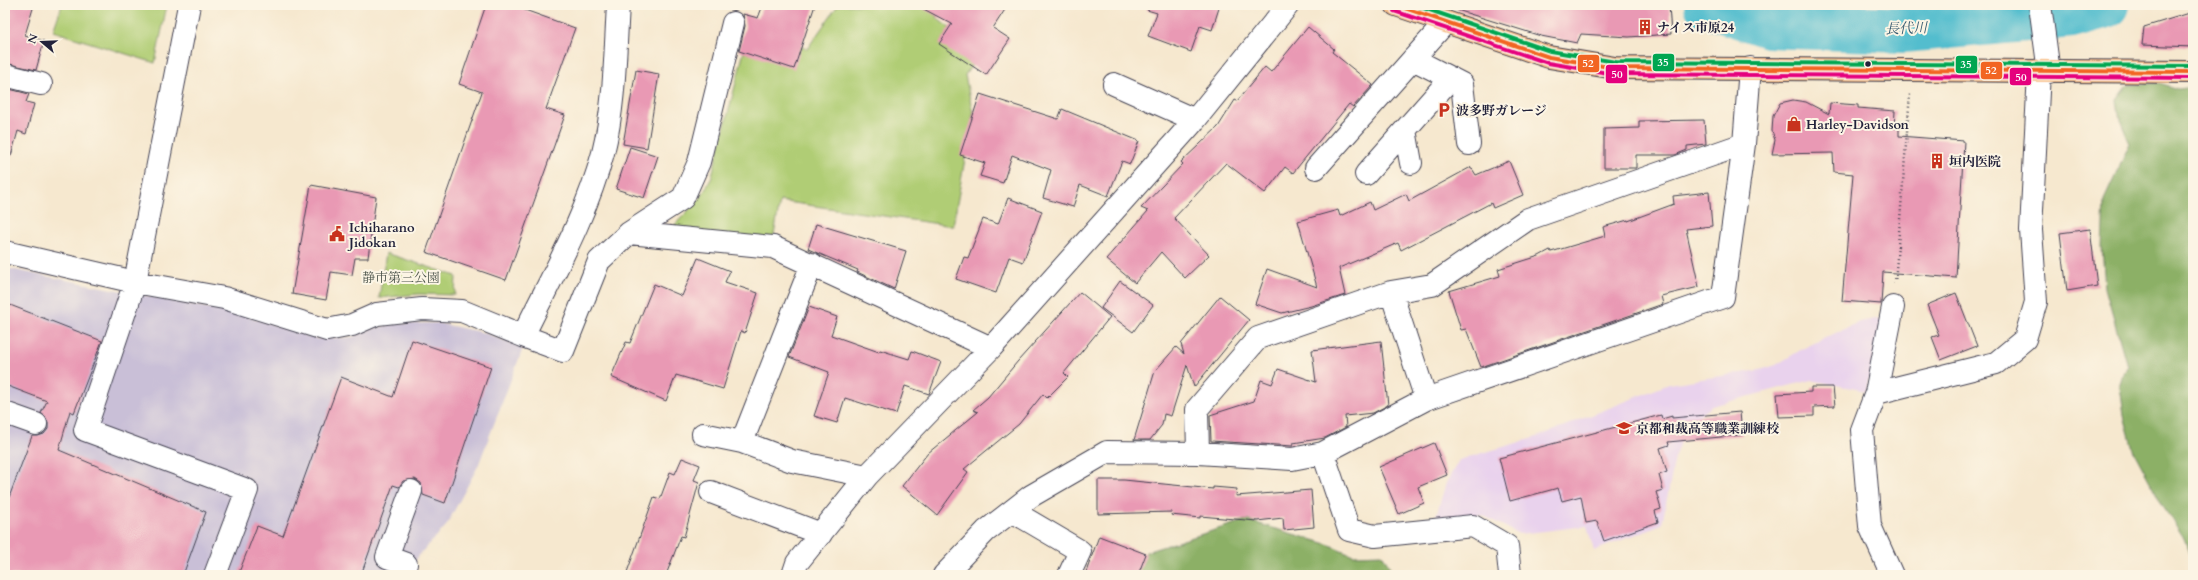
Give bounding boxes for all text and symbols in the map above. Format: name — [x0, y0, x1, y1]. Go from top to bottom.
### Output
building icon: ナイス市原24 — [1636, 18, 1654, 36]
water label: 長代川 — [1885, 18, 1929, 39]
place label: ナイス市原24 — [1657, 19, 1735, 37]
north arrow — [22, 22, 62, 62]
text: N — [24, 32, 42, 46]
line badge: 35 — [1652, 53, 1675, 72]
line badge: 52 — [1577, 54, 1600, 73]
text: 35 — [1657, 55, 1669, 70]
line badge: 35 — [1955, 55, 1978, 74]
text: 52 — [1582, 56, 1594, 71]
text: 35 — [1960, 57, 1972, 72]
unlabelled marker — [1863, 59, 1873, 69]
line badge: 52 — [1980, 61, 2003, 80]
text: 52 — [1985, 63, 1997, 78]
line badge: 50 — [1605, 64, 1628, 84]
text: 50 — [1611, 67, 1623, 82]
line badge: 50 — [2009, 67, 2032, 86]
text: 50 — [2015, 70, 2027, 85]
parking icon: 波多野ガレージ — [1435, 101, 1453, 119]
place label: 波多野ガレージ — [1456, 102, 1547, 120]
shop icon: Harley-Davidson — [1785, 115, 1803, 133]
place label: Harley-Davidson — [1806, 116, 1909, 134]
building icon: 垣内医院 — [1928, 152, 1946, 170]
place label: 垣内医院 — [1949, 153, 2001, 171]
place label: Ichiharano Jidokan — [347, 219, 415, 252]
public building icon: Ichiharano Jidokan — [328, 225, 346, 243]
park label: 静市第三公園 — [362, 269, 440, 287]
school or university icon: 京都和裁高等職業訓練校 — [1615, 419, 1633, 437]
place label: 京都和裁高等職業訓練校 — [1636, 420, 1780, 438]

